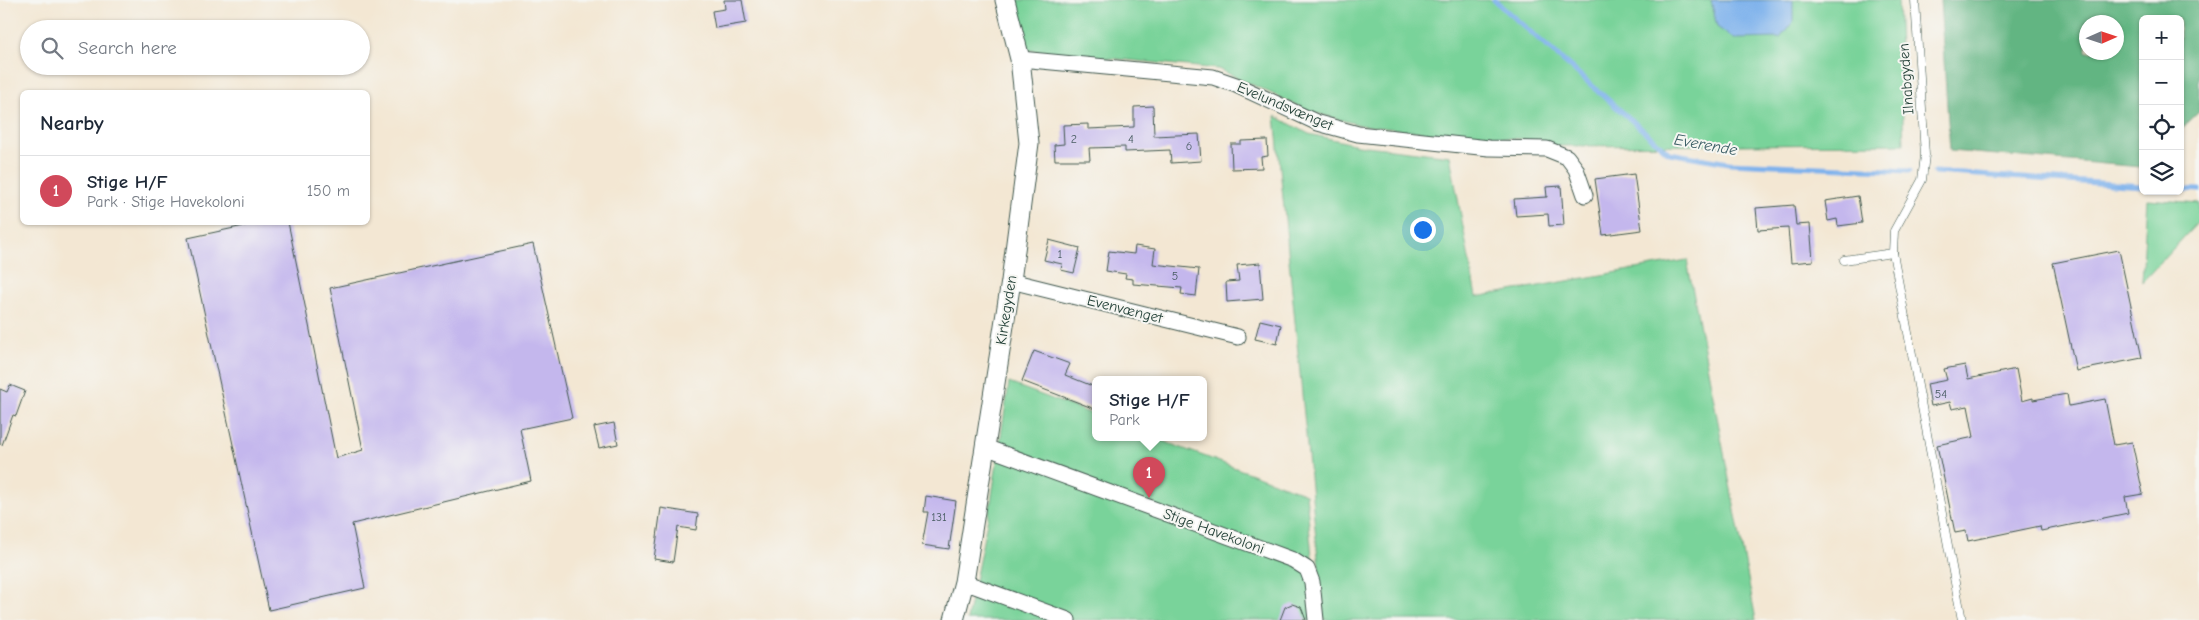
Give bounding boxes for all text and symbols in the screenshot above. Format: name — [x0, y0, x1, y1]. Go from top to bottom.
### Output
north arrow — [2079, 15, 2124, 60]
map controls — [2139, 15, 2184, 195]
button: + — [2139, 15, 2184, 60]
search box — [20, 20, 370, 75]
icon: search — [38, 34, 66, 62]
text: Search here — [78, 37, 177, 59]
street label: Ilnabgyden — [1895, 43, 1917, 115]
button: − — [2139, 60, 2184, 105]
street label: Evelundsvænget — [1234, 78, 1336, 135]
button: locate — [2139, 105, 2184, 150]
text: Nearby — [40, 111, 104, 135]
water label: Everende — [1673, 131, 1739, 159]
house number: 2 — [1071, 132, 1077, 146]
house number: 4 — [1128, 132, 1134, 146]
house number: 6 — [1186, 139, 1192, 153]
button: layers — [2139, 150, 2184, 195]
text: Stige H/F — [87, 171, 168, 193]
text: 1 — [53, 182, 59, 200]
text: 150 m — [307, 182, 350, 200]
text: Park · Stige Havekoloni — [87, 193, 245, 211]
your location — [1410, 217, 1436, 243]
house number: 1 — [1058, 247, 1063, 261]
house number: 5 — [1172, 269, 1178, 283]
street label: Kirkegyden — [992, 274, 1020, 346]
street label: Evenvænget — [1085, 291, 1165, 327]
popup — [1092, 376, 1207, 441]
house number: 54 — [1935, 387, 1947, 401]
text: Stige H/F — [1109, 389, 1190, 411]
text: Park — [1109, 411, 1140, 429]
pin: 1 — [1133, 457, 1165, 498]
street label: Stige Havekoloni — [1161, 504, 1267, 558]
house number: 131 — [931, 510, 947, 524]

